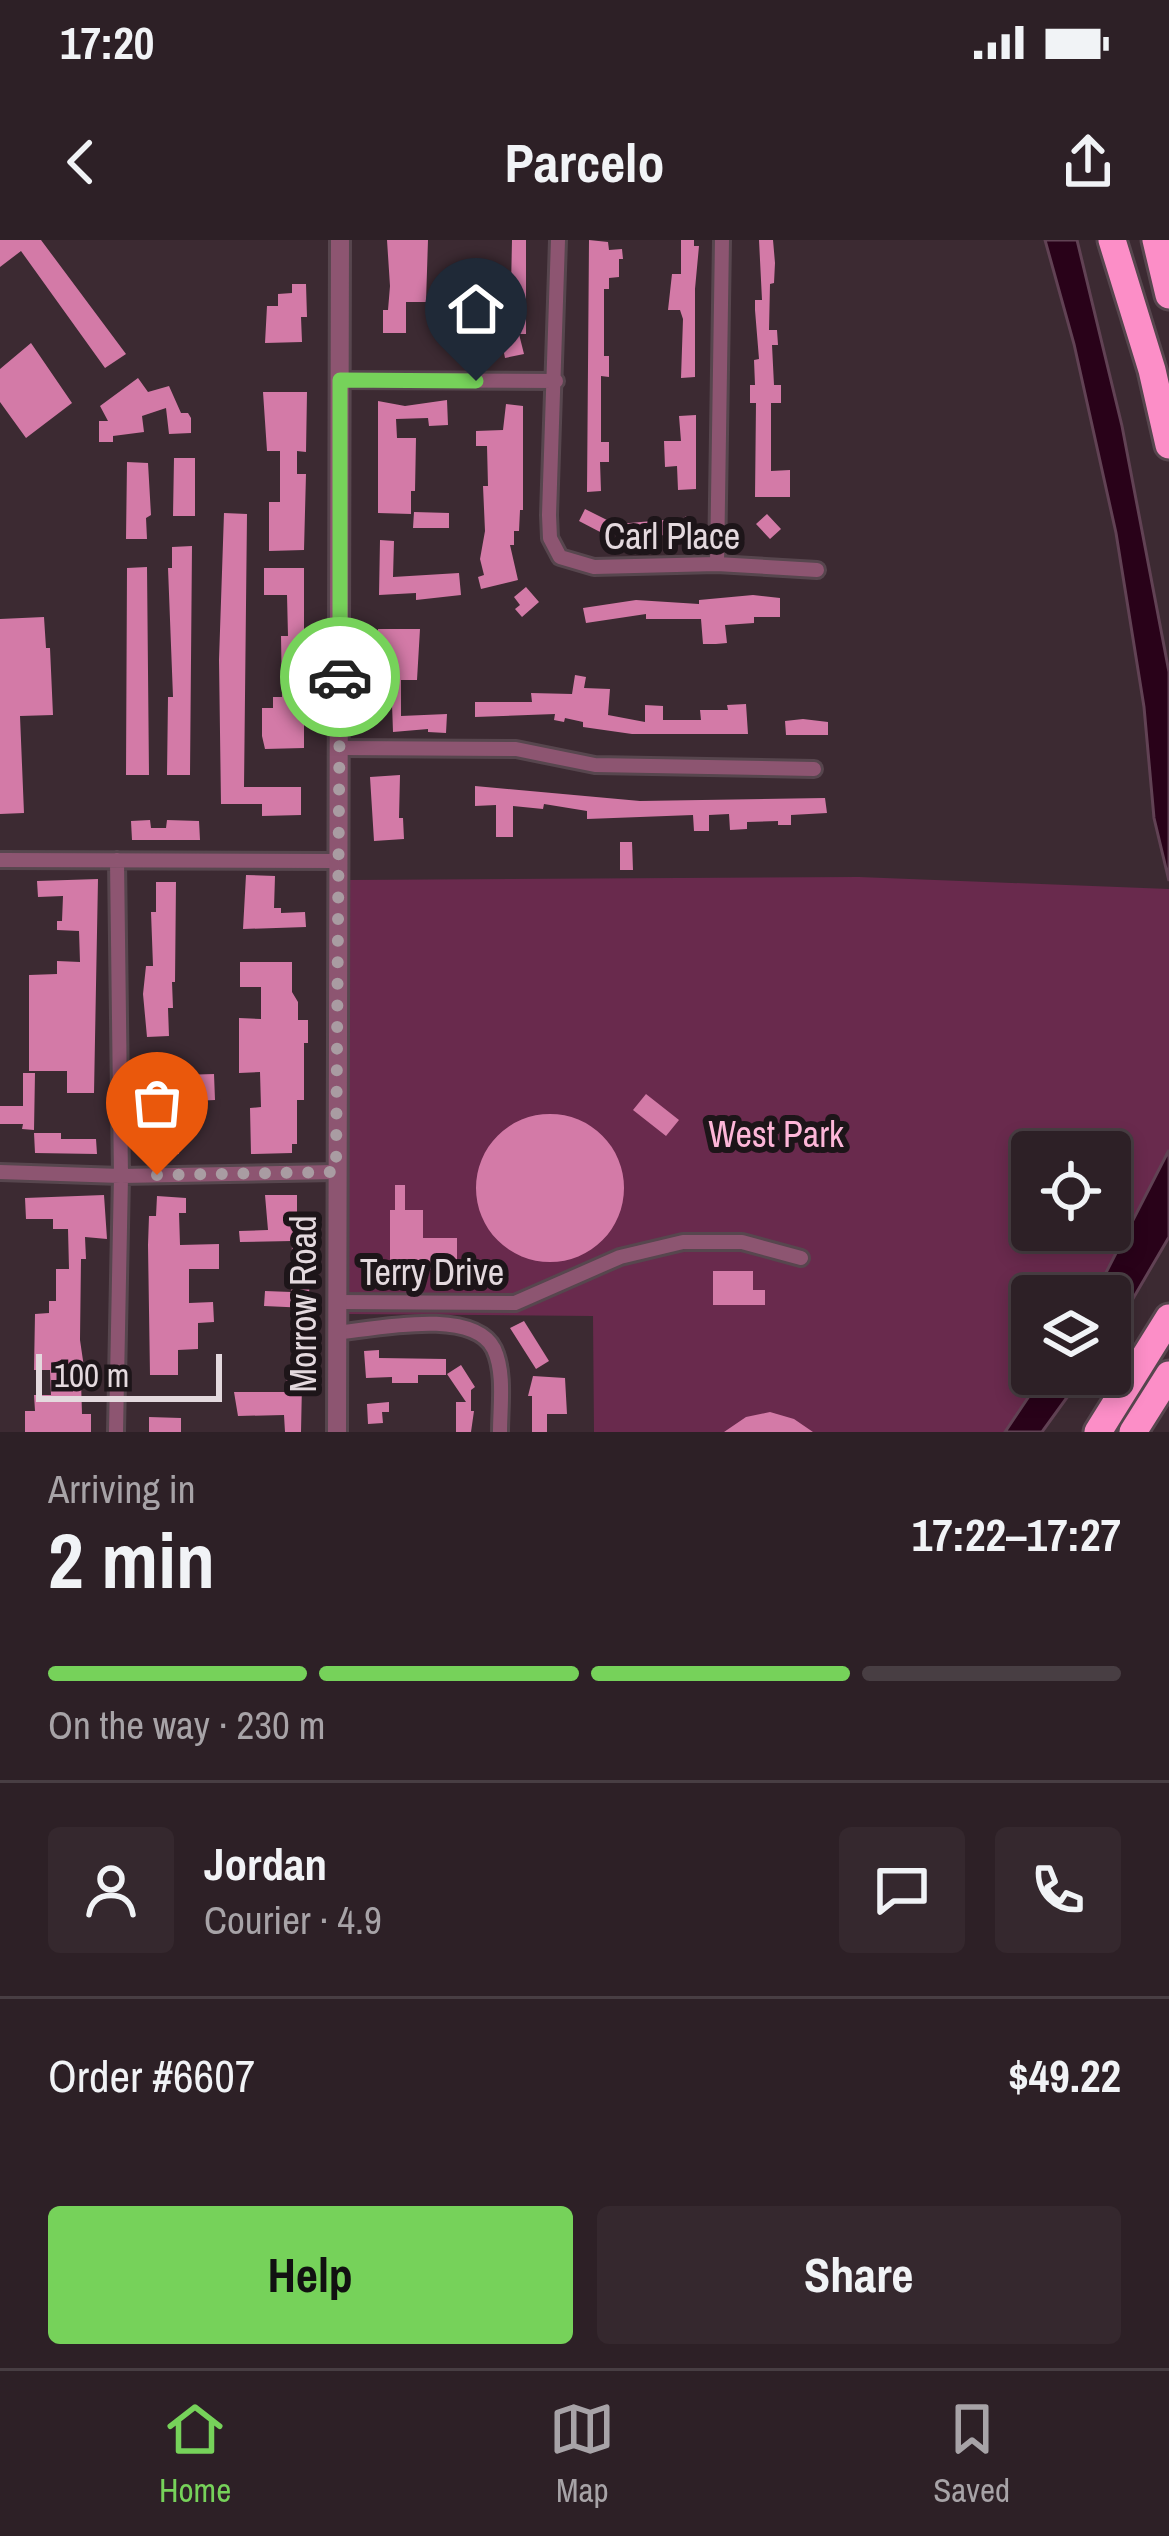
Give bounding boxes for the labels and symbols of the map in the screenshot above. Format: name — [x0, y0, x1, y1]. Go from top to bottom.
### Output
pin — [425, 258, 527, 381]
street label: Carl Place — [604, 512, 740, 560]
courier — [280, 617, 400, 737]
pin — [106, 1052, 208, 1175]
park label: West Park — [708, 1110, 844, 1158]
street label: Morrow Road — [279, 1215, 327, 1393]
street label: Terry Drive — [360, 1248, 504, 1296]
scale bar — [36, 1348, 222, 1401]

